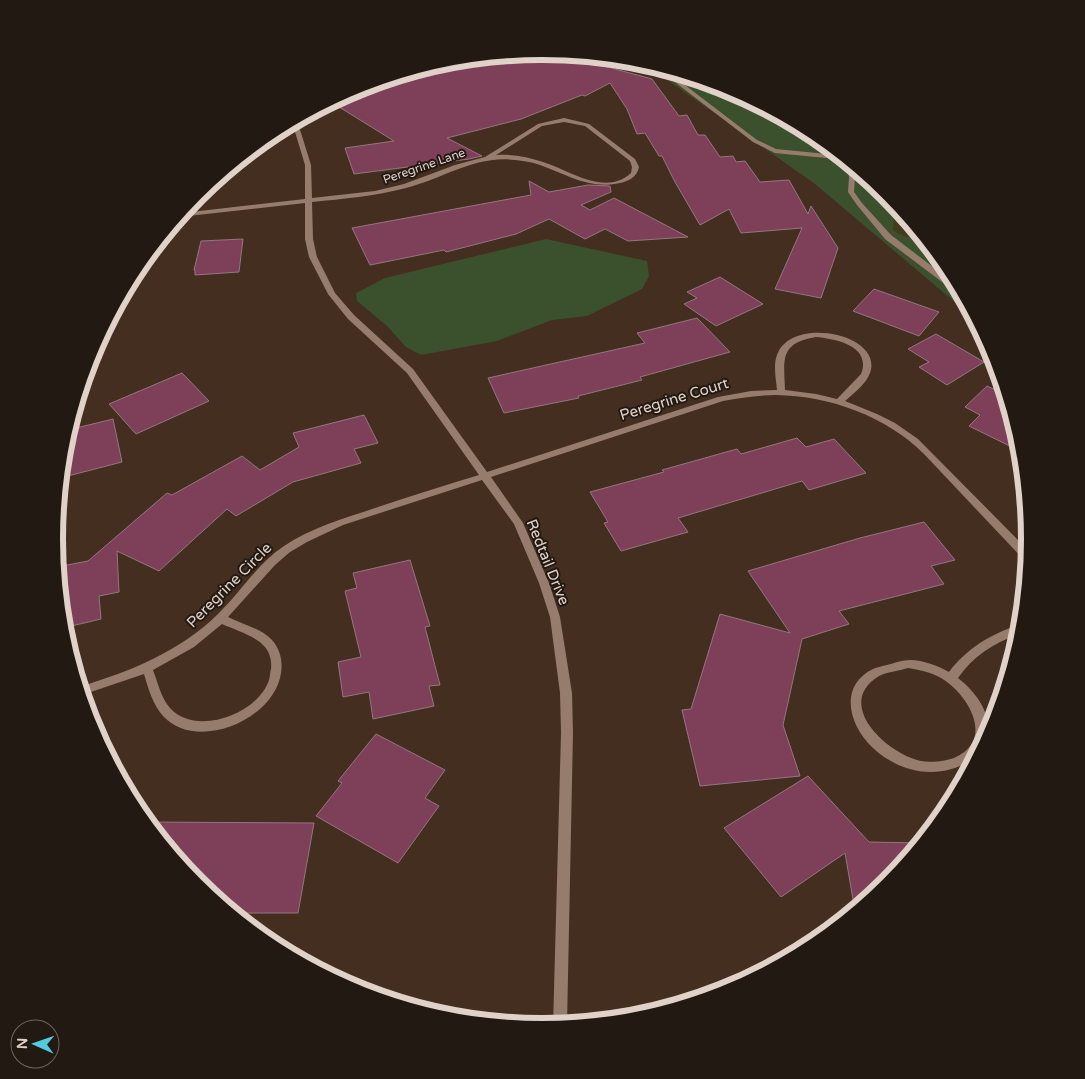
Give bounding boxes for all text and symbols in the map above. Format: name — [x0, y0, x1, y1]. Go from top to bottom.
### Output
street label: Peregrine Lane — [381, 145, 467, 187]
street label: Peregrine Court — [617, 374, 731, 424]
street label: Redtail Drive — [523, 516, 573, 608]
street label: Peregrine Circle — [183, 539, 275, 631]
north arrow — [10, 1019, 60, 1069]
text: N — [14, 1038, 31, 1049]

